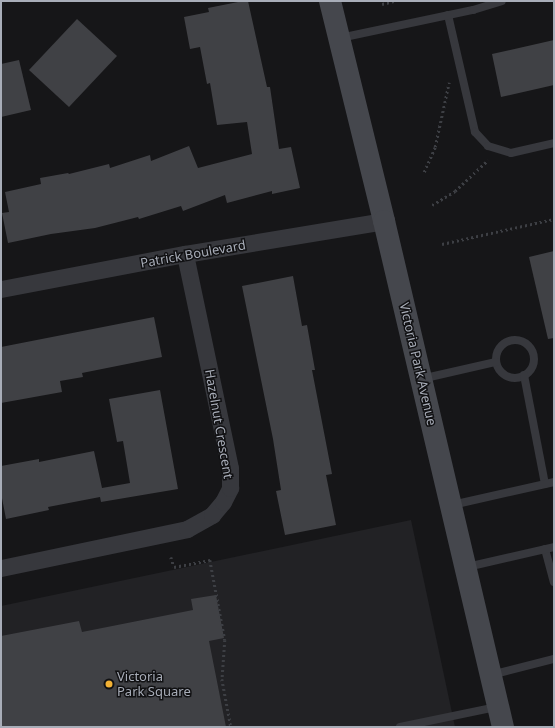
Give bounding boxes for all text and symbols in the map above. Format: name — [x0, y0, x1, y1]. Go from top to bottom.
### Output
street label: Patrick Boulevard — [139, 237, 247, 271]
street label: Victoria Park Avenue — [396, 301, 440, 427]
street label: Hazelnut Crescent — [202, 368, 236, 480]
place label: Victoria Park Square — [117, 669, 191, 700]
marker: Victoria Park Square — [104, 679, 114, 689]

